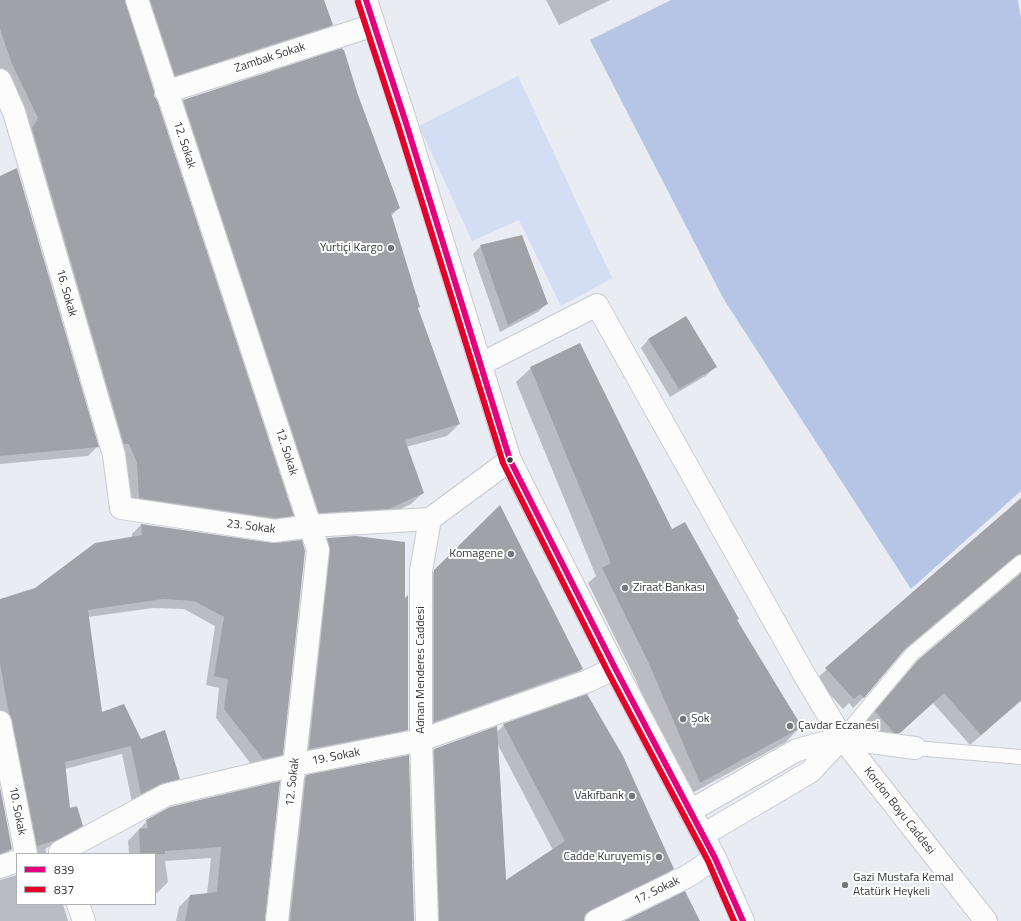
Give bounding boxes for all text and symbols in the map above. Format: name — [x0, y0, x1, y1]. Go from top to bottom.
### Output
street label: Zambak Sokak — [233, 40, 307, 76]
street label: 12. Sokak — [170, 119, 198, 171]
place label: Yurtiçi Kargo — [320, 241, 383, 255]
marker: Yurtiçi Kargo — [386, 243, 396, 253]
street label: 16. Sokak — [52, 267, 80, 319]
street label: 12. Sokak — [272, 426, 300, 478]
unlabelled marker — [505, 455, 515, 465]
street label: 23. Sokak — [226, 517, 276, 537]
place label: Komagene — [449, 547, 503, 561]
marker: Komagene — [506, 549, 516, 559]
place label: Ziraat Bankası — [633, 581, 705, 595]
marker: Ziraat Bankası — [620, 583, 630, 593]
street label: Adnan Menderes Caddesi — [414, 606, 428, 734]
place label: Şok — [691, 712, 710, 726]
marker: Şok — [678, 714, 688, 724]
place label: Çavdar Eczanesi — [798, 719, 879, 733]
marker: Çavdar Eczanesi — [785, 721, 795, 731]
street label: 19. Sokak — [311, 745, 361, 769]
street label: 12. Sokak — [283, 757, 303, 807]
street label: Kordon Boyu Caddesi — [860, 765, 938, 857]
street label: 10. Sokak — [5, 786, 29, 836]
place label: Vakıfbank — [574, 789, 624, 803]
marker: Vakıfbank — [627, 791, 637, 801]
place label: Cadde Kuruyemiş — [564, 850, 651, 864]
marker: Cadde Kuruyemiş — [654, 852, 664, 862]
legend — [16, 853, 156, 905]
text: 839 — [54, 860, 74, 879]
place label: Gazi Mustafa Kemal Atatürk Heykeli — [853, 871, 954, 899]
street label: 17. Sokak — [632, 874, 682, 908]
text: 837 — [54, 880, 74, 899]
marker: Gazi Mustafa Kemal Atatürk Heykeli — [840, 880, 850, 890]

